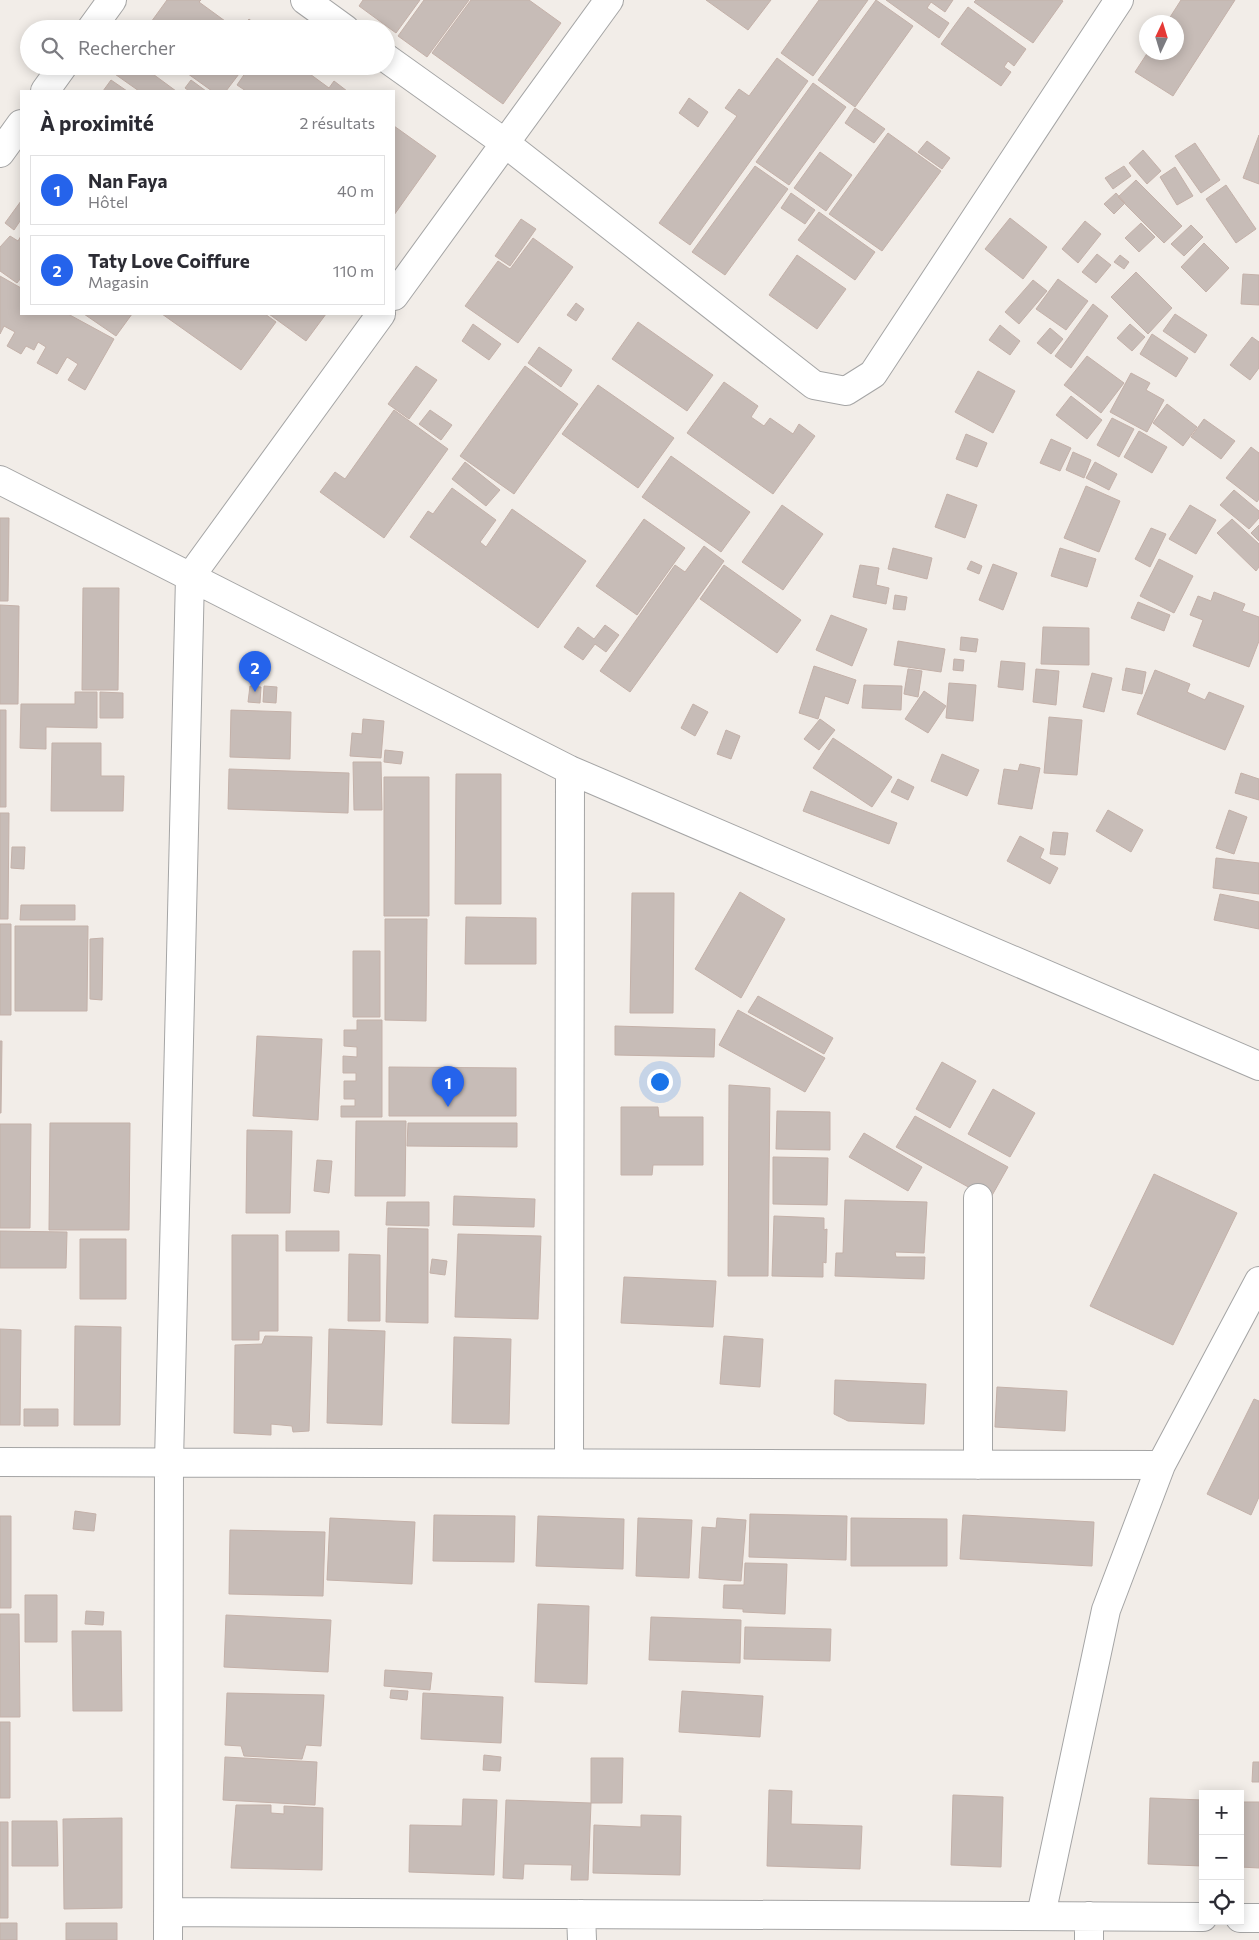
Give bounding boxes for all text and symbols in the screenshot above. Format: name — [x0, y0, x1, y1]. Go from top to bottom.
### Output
north arrow — [1139, 15, 1184, 60]
search box — [20, 20, 395, 75]
icon: search — [38, 34, 66, 62]
text: Rechercher — [78, 36, 176, 59]
text: À proximité — [40, 110, 154, 135]
text: 2 résultats — [299, 113, 375, 132]
text: Nan Faya — [88, 169, 168, 192]
text: 1 — [53, 181, 61, 200]
text: 40 m — [337, 181, 374, 200]
text: Hôtel — [88, 192, 128, 211]
text: Taty Love Coiffure — [88, 249, 250, 272]
text: 2 — [52, 261, 62, 280]
text: 110 m — [333, 261, 374, 280]
text: Magasin — [88, 272, 149, 291]
pin: 2 — [239, 651, 271, 692]
pin: 1 — [432, 1066, 464, 1107]
your location — [647, 1069, 673, 1095]
map controls — [1199, 1790, 1244, 1925]
button: + — [1199, 1790, 1244, 1835]
button: − — [1199, 1835, 1244, 1880]
button: locate — [1199, 1880, 1244, 1925]

